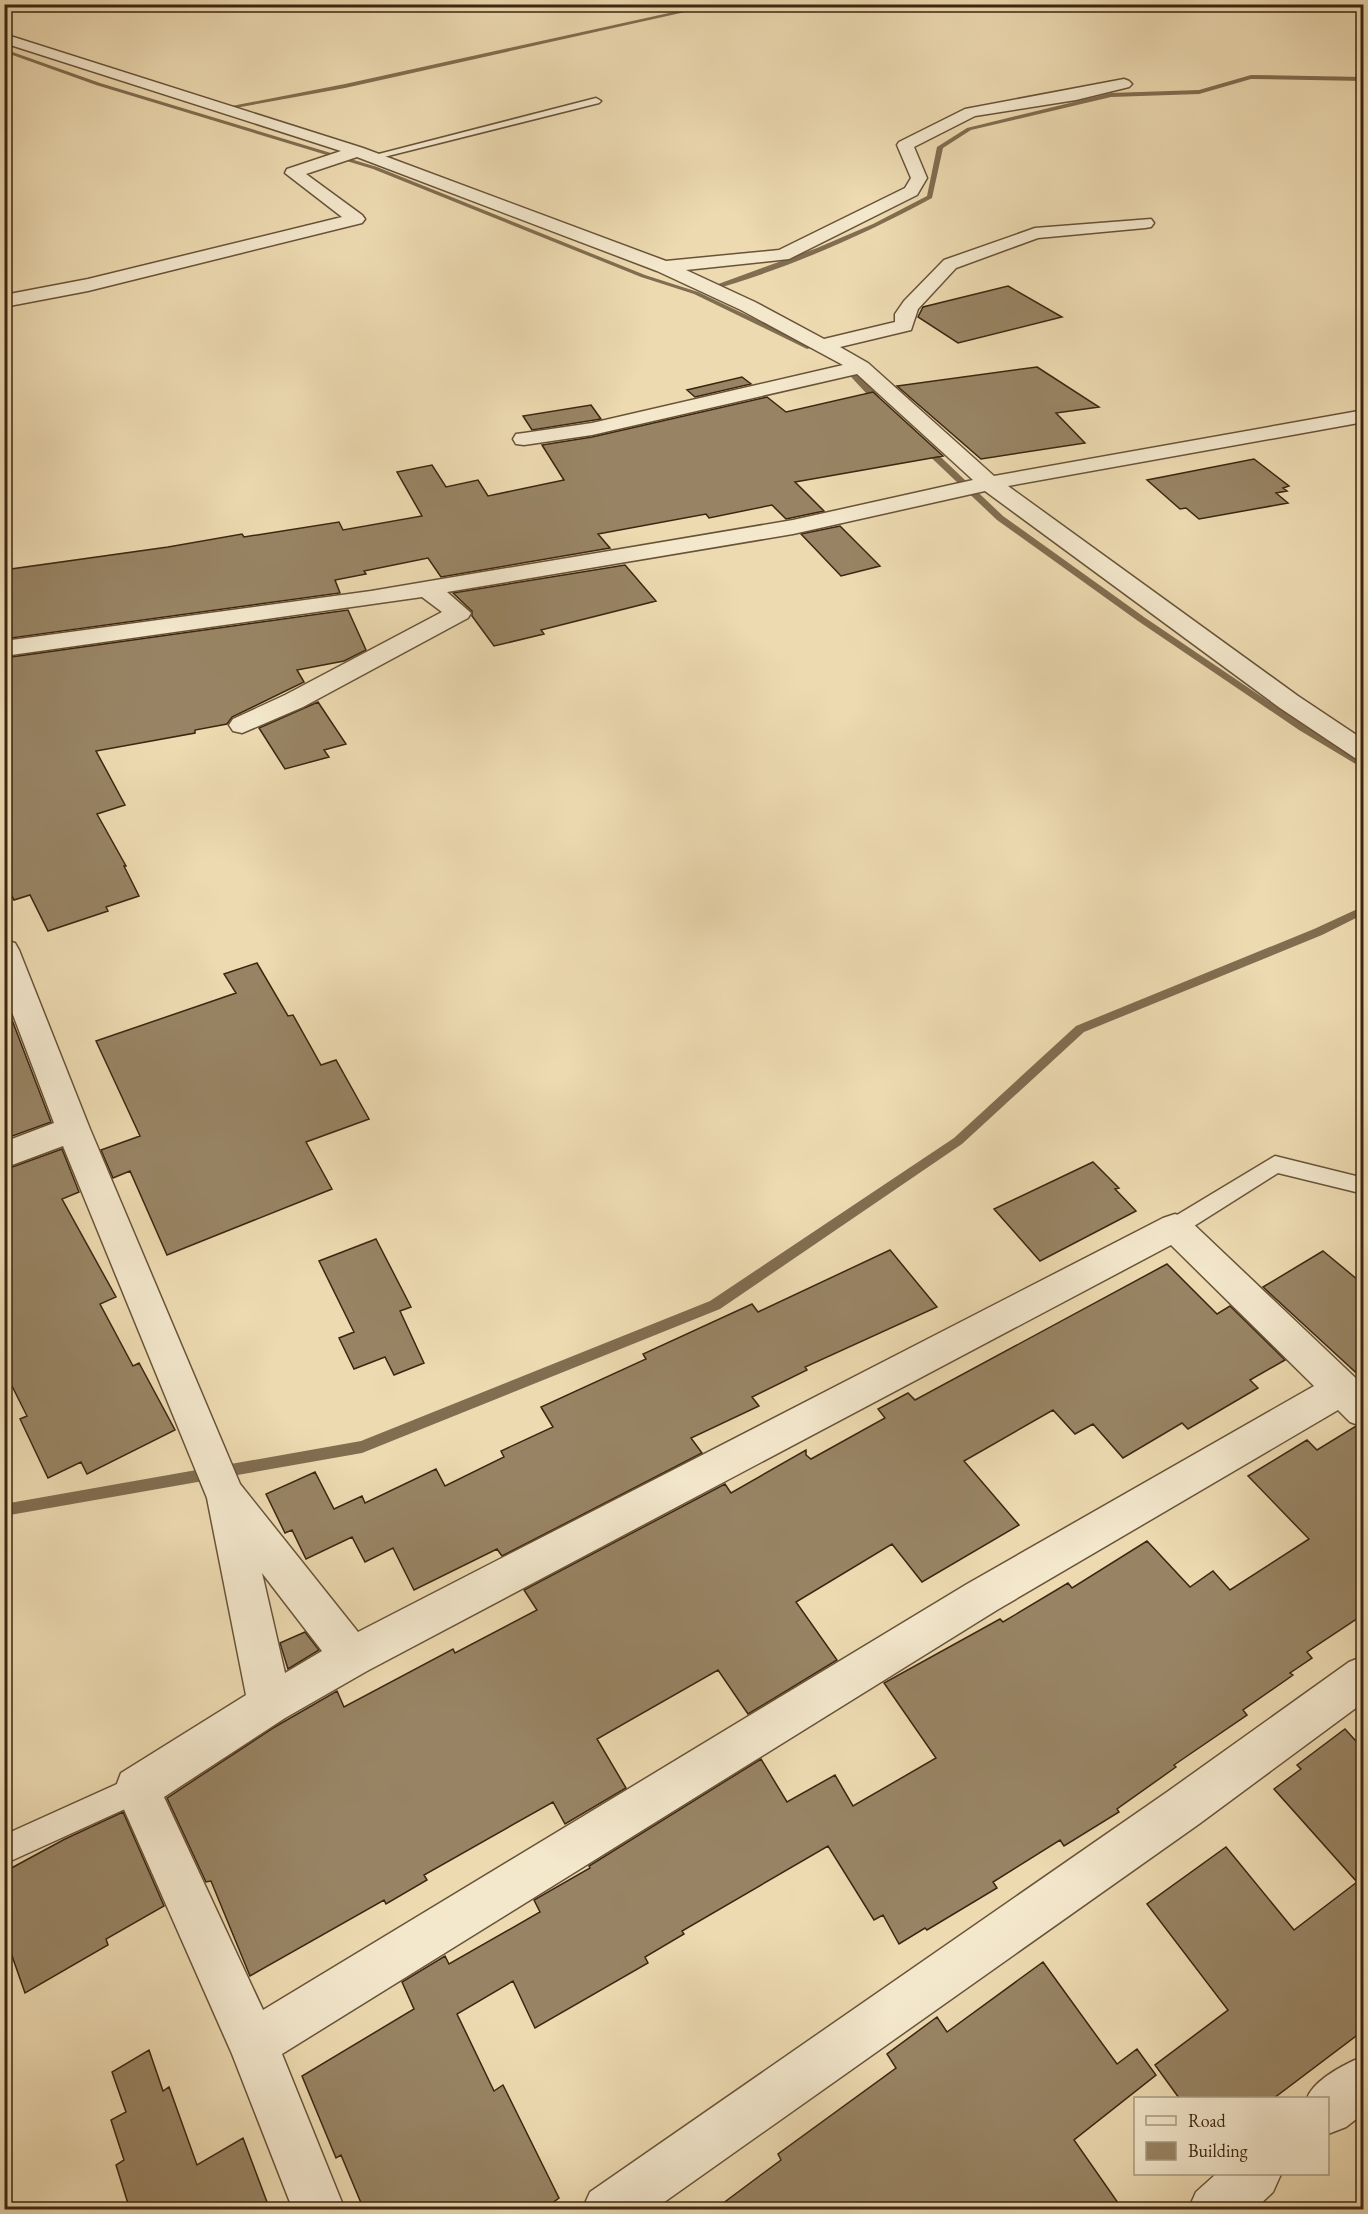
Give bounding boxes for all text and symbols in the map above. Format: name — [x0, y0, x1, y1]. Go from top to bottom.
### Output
legend — [1134, 2097, 1329, 2175]
text: Road — [1188, 2109, 1227, 2132]
text: Building — [1188, 2139, 1248, 2162]

